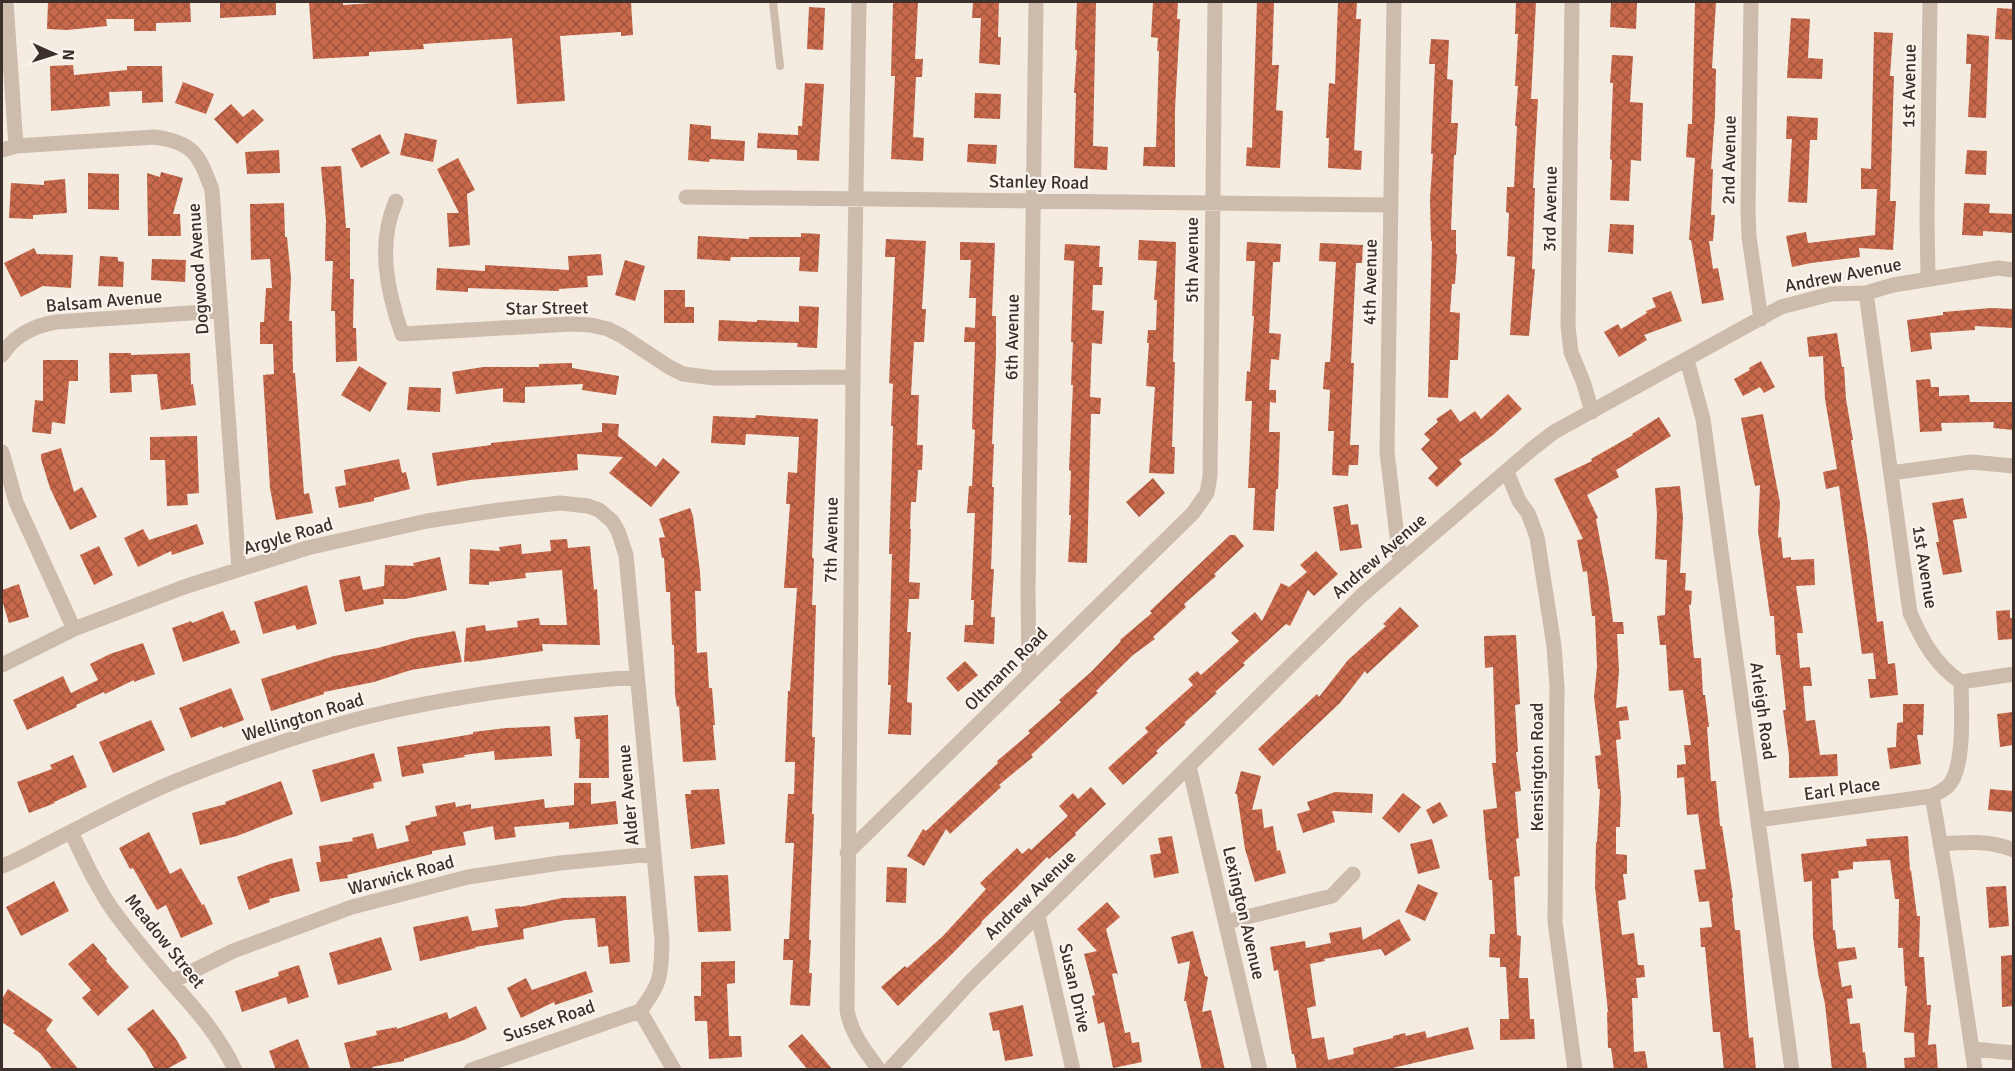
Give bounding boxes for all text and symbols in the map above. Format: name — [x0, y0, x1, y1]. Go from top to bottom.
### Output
north arrow — [24, 24, 84, 84]
street label: 1st Avenue — [1897, 44, 1921, 128]
text: N — [58, 49, 78, 61]
street label: 2nd Avenue — [1717, 115, 1741, 205]
street label: 3rd Avenue — [1538, 166, 1562, 252]
street label: Stanley Road — [989, 170, 1089, 194]
street label: Dogwood Avenue — [182, 202, 214, 336]
street label: 5th Avenue — [1181, 217, 1203, 303]
street label: 4th Avenue — [1358, 239, 1382, 325]
street label: Andrew Avenue — [1783, 253, 1903, 297]
street label: Balsam Avenue — [45, 285, 163, 317]
street label: 6th Avenue — [1000, 294, 1024, 380]
street label: Star Street — [505, 296, 589, 320]
street label: 7th Avenue — [819, 497, 843, 583]
street label: Andrew Avenue — [1327, 509, 1431, 603]
street label: Argyle Road — [241, 513, 335, 559]
street label: 1st Avenue — [1908, 524, 1942, 610]
street label: Oltmann Road — [960, 623, 1052, 715]
street label: Arleigh Road — [1745, 661, 1781, 761]
street label: Wellington Road — [240, 688, 366, 746]
street label: Kensington Road — [1526, 702, 1548, 832]
street label: Alder Avenue — [613, 744, 643, 846]
street label: Earl Place — [1802, 773, 1882, 805]
street label: Lexington Avenue — [1218, 844, 1270, 982]
street label: Andrew Avenue — [980, 846, 1080, 944]
street label: Warwick Road — [346, 850, 456, 900]
street label: Meadow Street — [120, 889, 210, 993]
street label: Susan Drive — [1054, 941, 1096, 1035]
street label: Sussex Road — [500, 995, 598, 1047]

